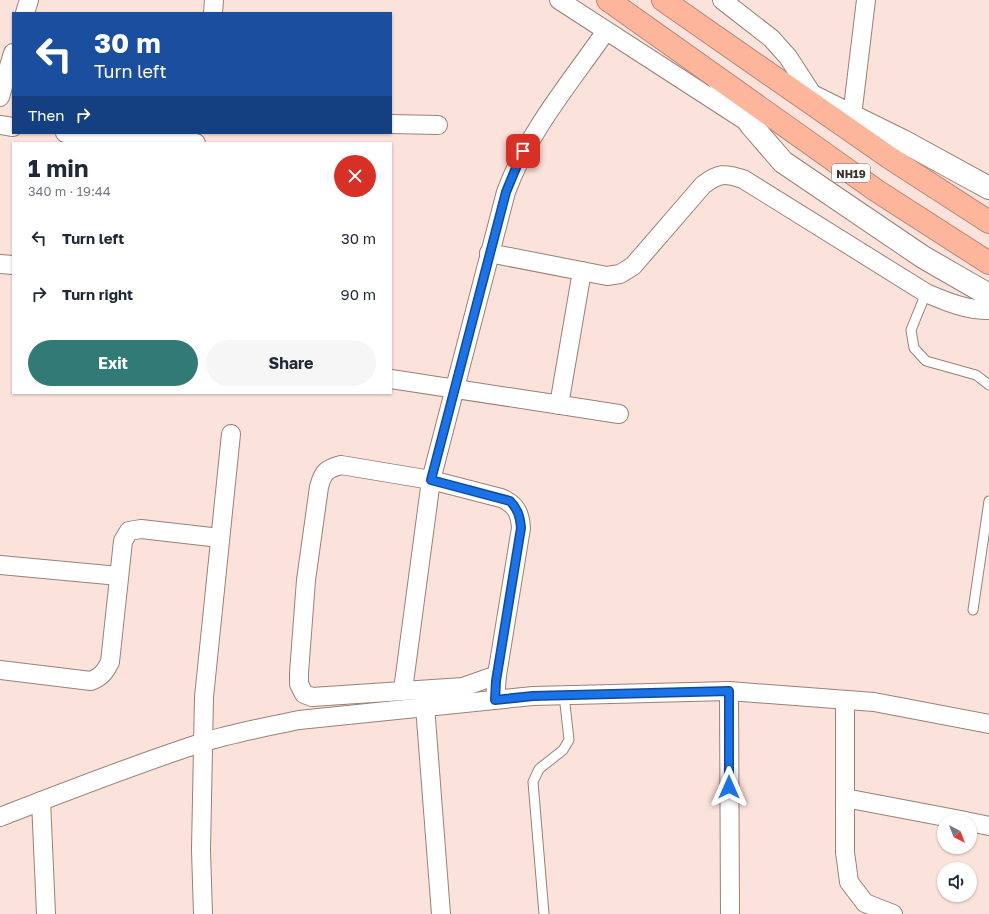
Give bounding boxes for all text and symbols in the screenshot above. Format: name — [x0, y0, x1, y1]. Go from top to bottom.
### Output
text: 30 m — [94, 26, 161, 59]
icon: left — [28, 28, 80, 80]
text: Turn left — [94, 60, 167, 82]
icon: right — [72, 104, 94, 126]
text: Then — [28, 106, 64, 124]
pin — [506, 134, 540, 168]
icon: arrive — [512, 140, 534, 162]
text: 1 min — [28, 153, 88, 182]
button: close — [334, 155, 376, 197]
road number: NH19 — [832, 164, 870, 182]
text: 340 m · 19:44 — [28, 183, 111, 199]
icon: left — [28, 227, 50, 249]
text: Turn left — [62, 229, 124, 247]
text: 30 m — [341, 229, 376, 247]
icon: right — [28, 283, 50, 305]
text: Turn right — [62, 285, 133, 303]
text: 90 m — [341, 285, 376, 303]
button: Exit — [28, 340, 198, 386]
button: Share — [206, 340, 376, 386]
position arrow — [708, 766, 750, 808]
north arrow — [937, 814, 977, 854]
map controls — [937, 814, 977, 902]
button: sound — [937, 862, 977, 902]

